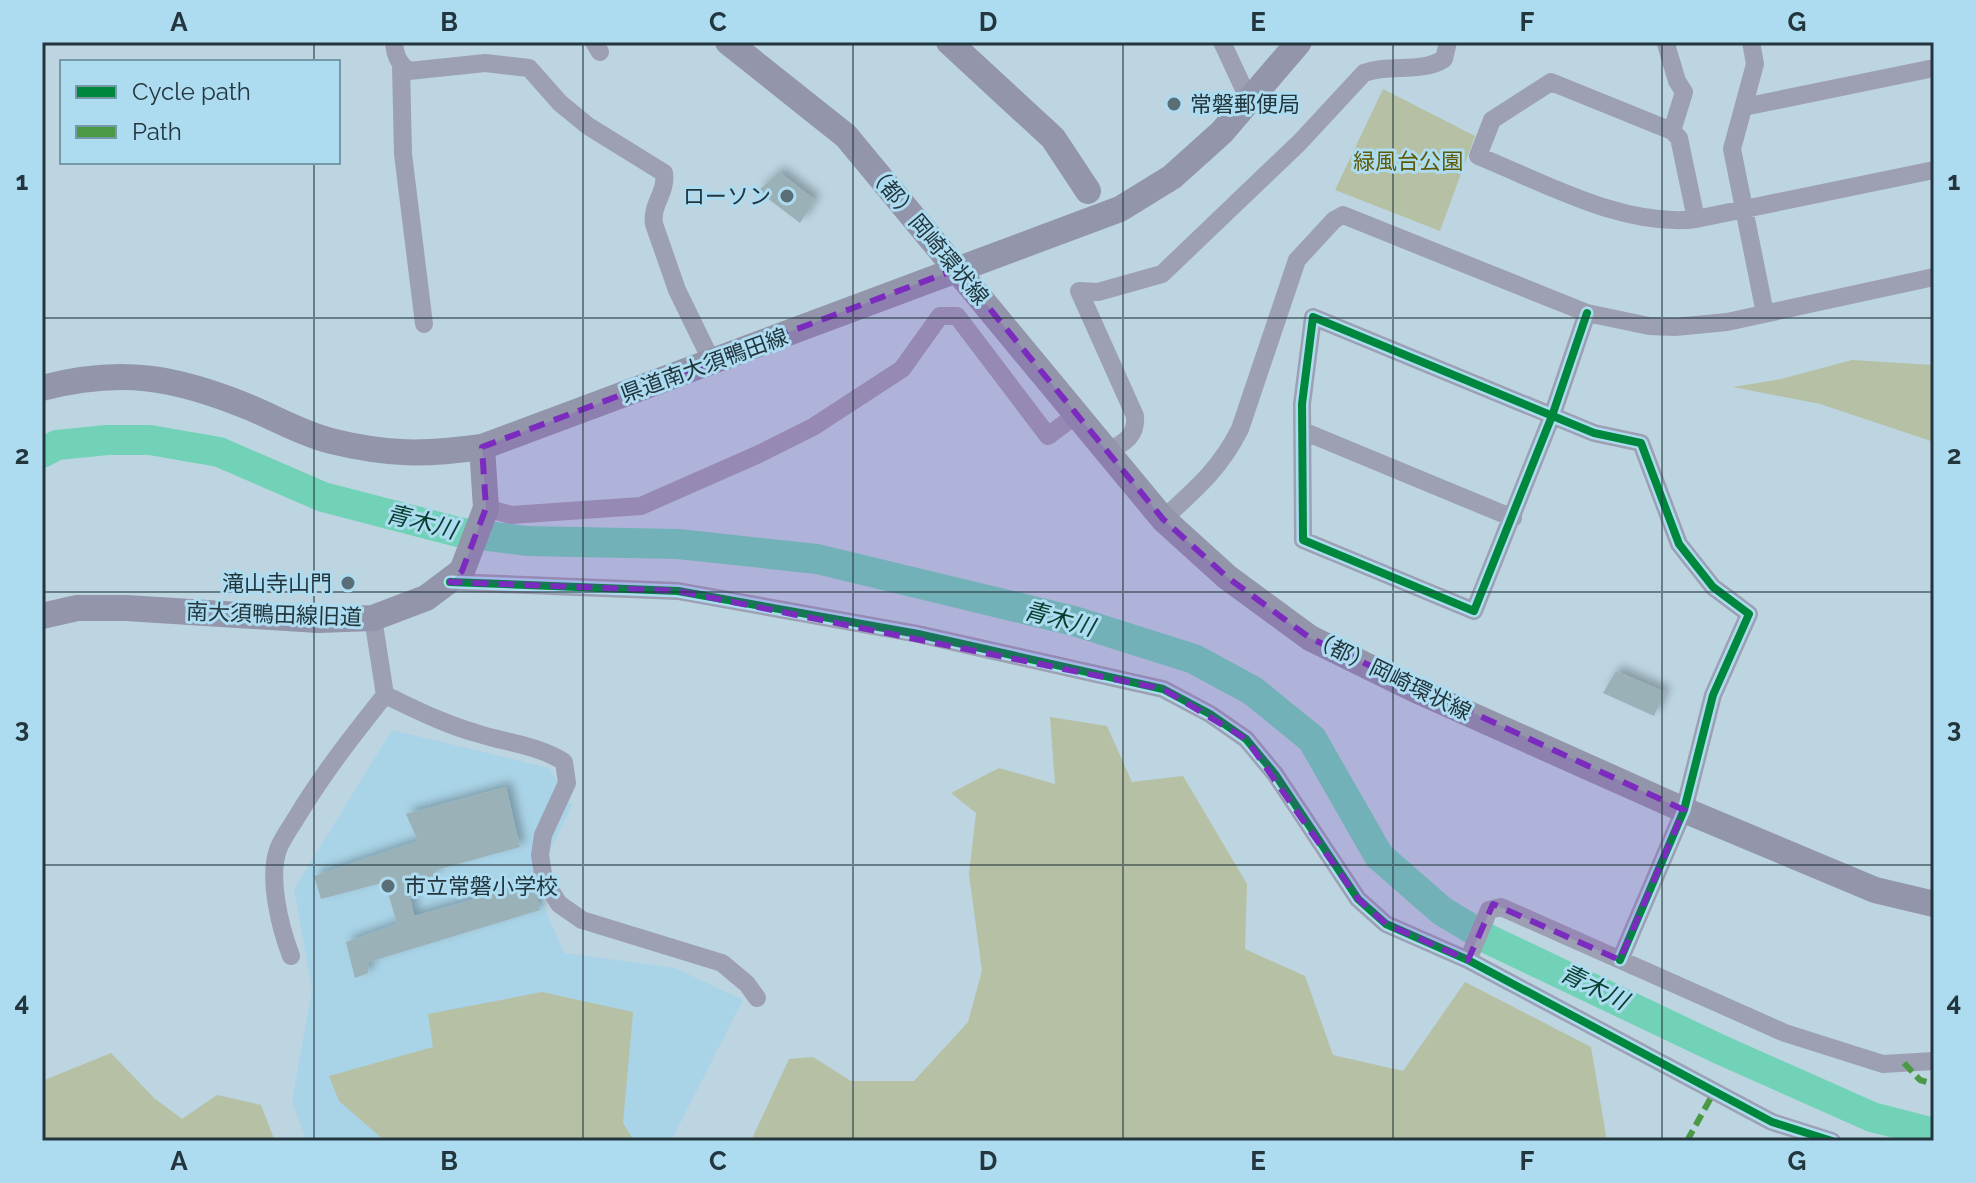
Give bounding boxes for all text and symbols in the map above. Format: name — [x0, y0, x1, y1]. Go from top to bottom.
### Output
text: A — [170, 7, 188, 37]
text: B — [440, 7, 458, 37]
text: C — [709, 7, 727, 37]
text: D — [979, 7, 997, 37]
text: E — [1250, 7, 1266, 37]
text: F — [1520, 7, 1535, 37]
text: G — [1788, 7, 1806, 37]
legend — [60, 60, 340, 164]
text: Cycle path — [132, 77, 251, 106]
place label: 常磐郵便局 — [1190, 91, 1300, 117]
marker: 常磐郵便局 — [1165, 95, 1183, 113]
text: Path — [132, 117, 182, 146]
park label: 緑風台公園 — [1353, 148, 1463, 174]
street label: （都）岡崎環状線 — [861, 158, 995, 310]
text: 1 — [16, 166, 29, 196]
text: 1 — [1948, 166, 1961, 196]
place label: ローソン — [683, 183, 771, 209]
marker: ローソン — [778, 187, 796, 205]
street label: 県道南大須鴨田線 — [617, 323, 791, 407]
text: 2 — [15, 440, 29, 470]
text: 2 — [1947, 440, 1961, 470]
water label: 青木川 — [383, 499, 462, 545]
place label: 滝山寺山門 — [222, 570, 332, 596]
marker: 滝山寺山門 — [339, 574, 357, 592]
water label: 青木川 — [1021, 595, 1101, 643]
street label: 南大須鴨田線旧道 — [186, 598, 362, 630]
street label: （都）岡崎環状線 — [1306, 625, 1476, 725]
text: 3 — [15, 713, 29, 743]
text: 3 — [1947, 713, 1961, 743]
place label: 市立常磐小学校 — [404, 873, 558, 899]
marker: 市立常磐小学校 — [379, 877, 397, 895]
water label: 青木川 — [1556, 958, 1636, 1017]
text: 4 — [15, 987, 29, 1017]
text: 4 — [1947, 987, 1961, 1017]
text: A — [170, 1146, 188, 1176]
text: B — [440, 1146, 458, 1176]
text: C — [709, 1146, 727, 1176]
text: D — [979, 1146, 997, 1176]
text: E — [1250, 1146, 1266, 1176]
text: F — [1520, 1146, 1535, 1176]
text: G — [1788, 1146, 1806, 1176]

